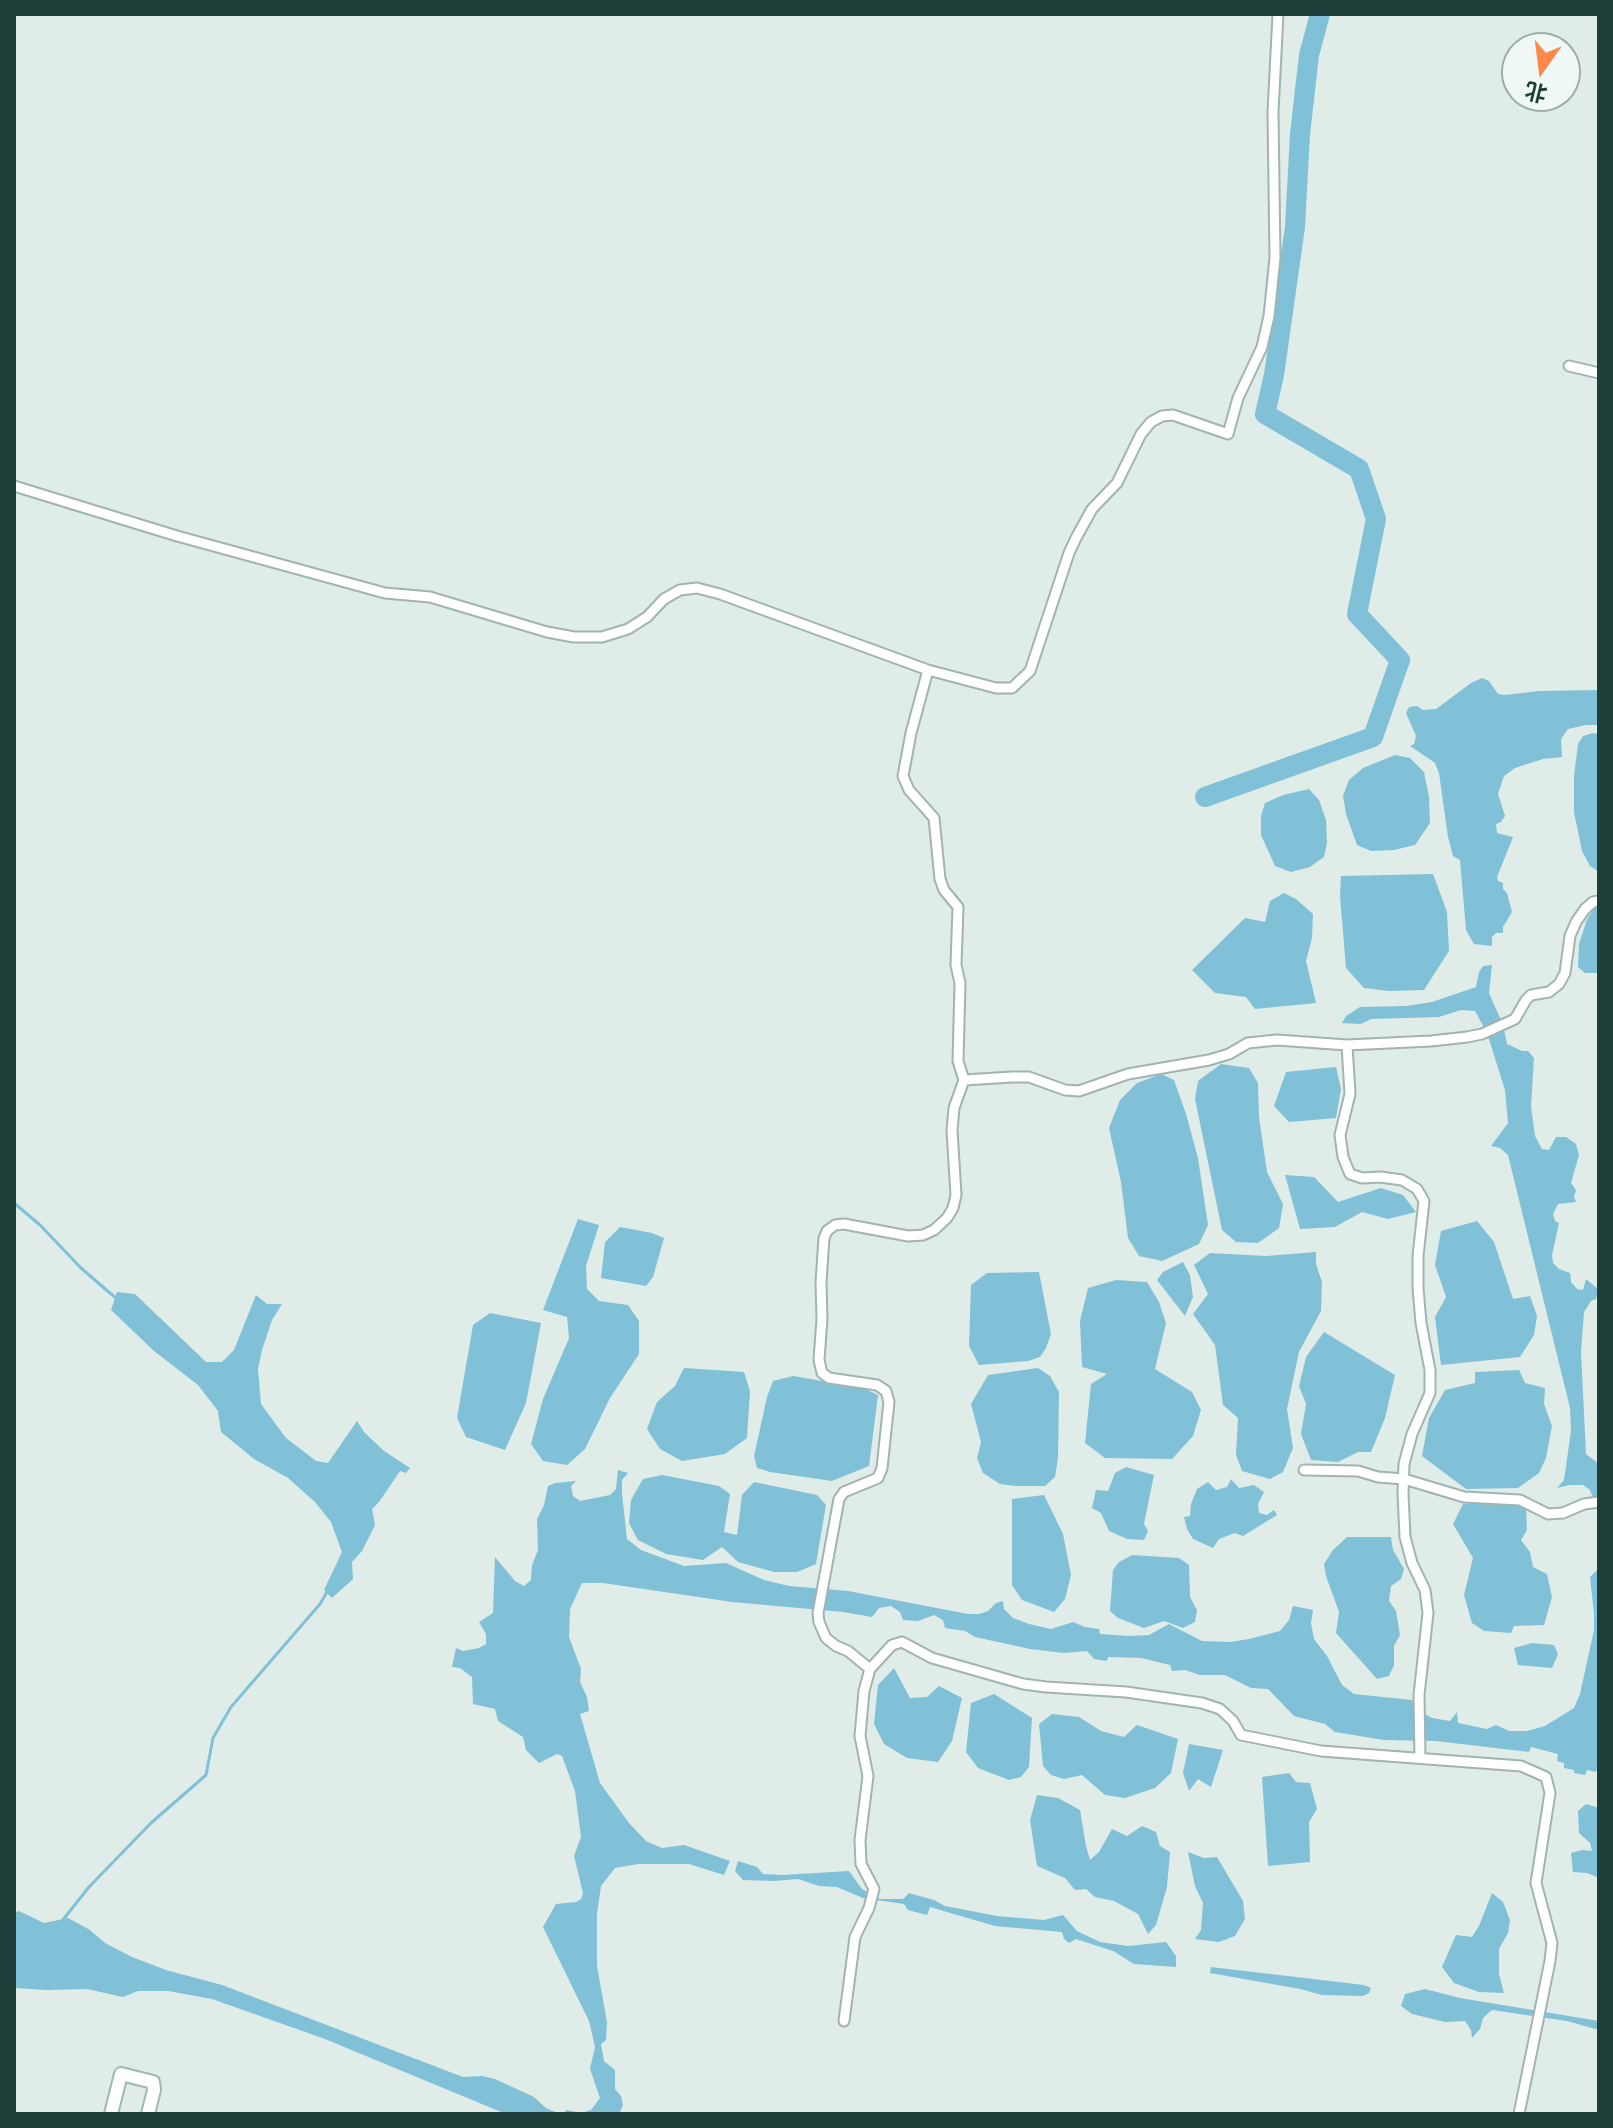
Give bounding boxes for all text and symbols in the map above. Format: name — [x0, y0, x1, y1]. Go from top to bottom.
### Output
north arrow — [1501, 32, 1581, 112]
text: 北 — [1522, 78, 1550, 109]

